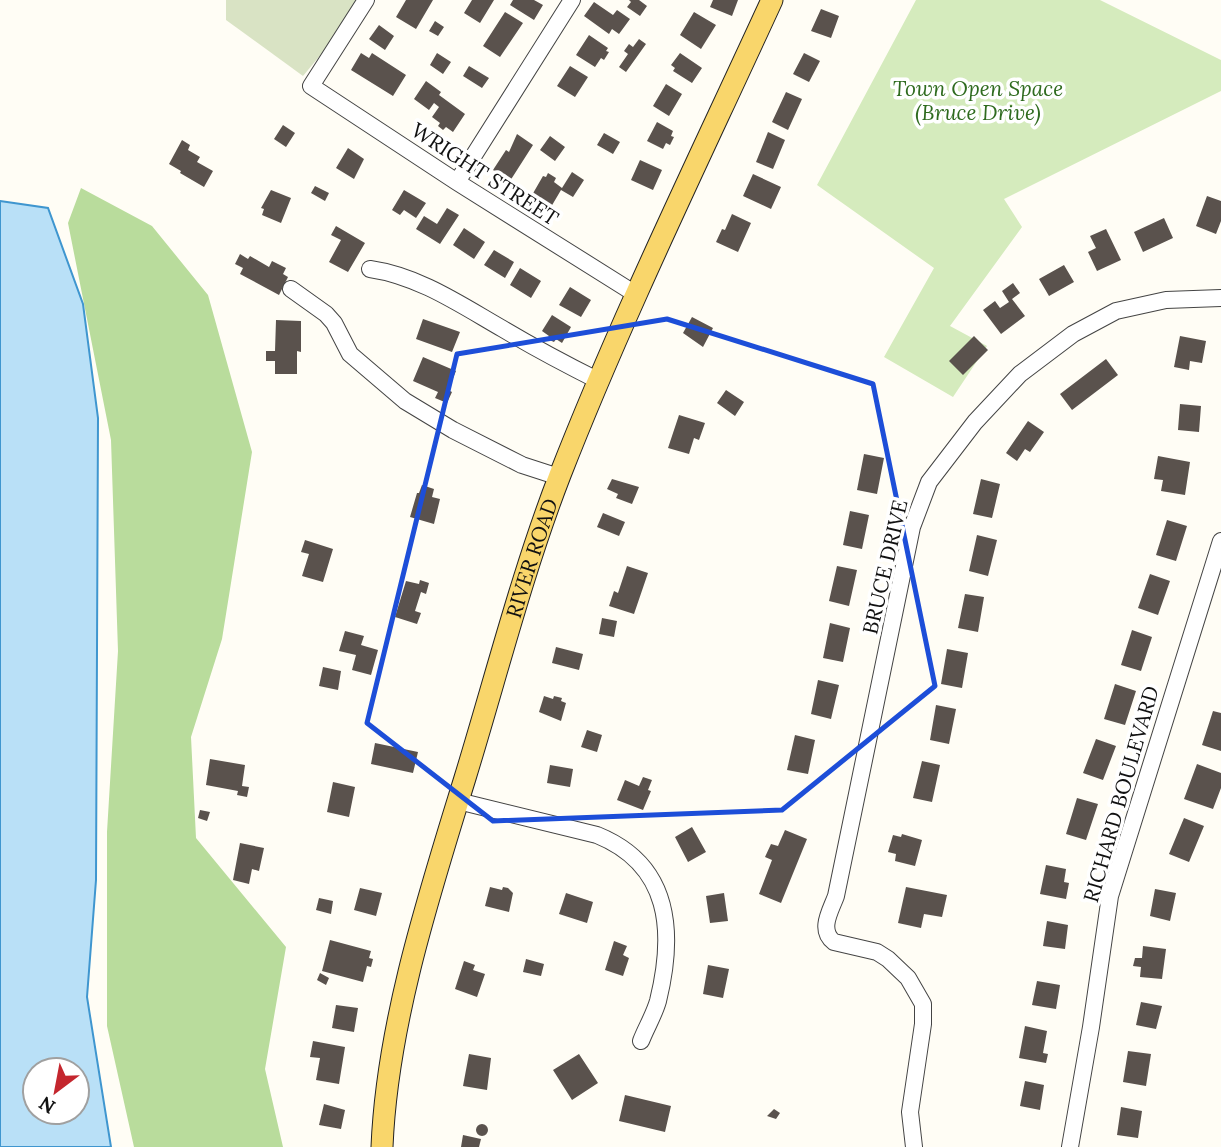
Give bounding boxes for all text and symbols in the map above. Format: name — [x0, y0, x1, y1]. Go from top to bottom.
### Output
park label: Town Open Space (Bruce Drive) — [893, 75, 1063, 126]
street label: WRIGHT STREET — [406, 116, 564, 232]
street label: RIVER ROAD — [499, 495, 564, 621]
street label: BRUCE DRIVE — [856, 497, 914, 637]
street label: RICHARD BOULEVARD — [1077, 683, 1165, 905]
north arrow — [21, 1056, 91, 1126]
text: N — [34, 1091, 60, 1119]

